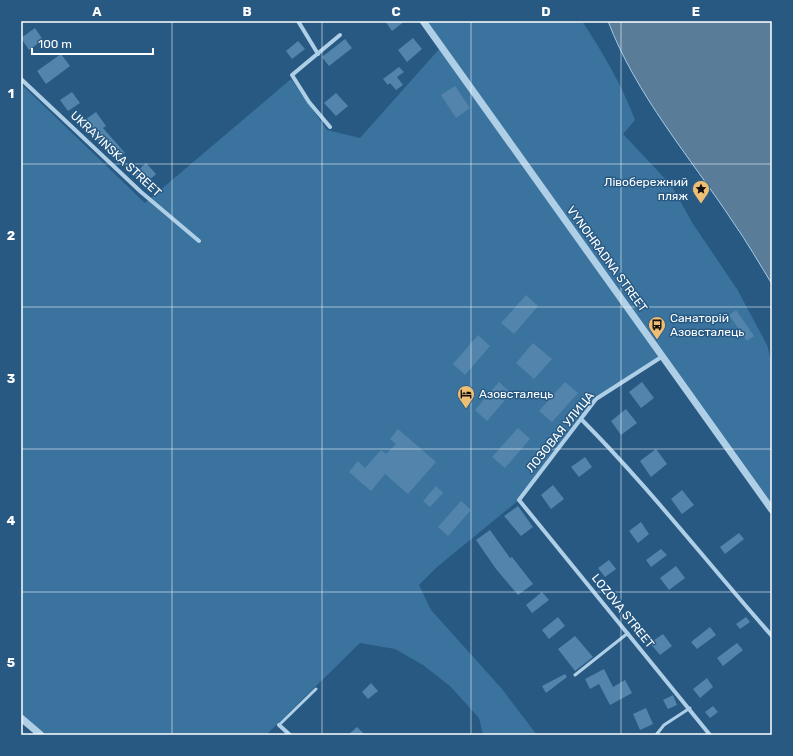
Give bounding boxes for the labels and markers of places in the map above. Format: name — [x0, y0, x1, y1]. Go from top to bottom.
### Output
place label: Лівобережний пляж — [604, 175, 688, 203]
place icon: Лівобережний пляж — [691, 179, 711, 204]
place label: Санаторій Азовсталець — [670, 311, 744, 339]
bus stop icon: Санаторій Азовсталець — [647, 315, 667, 340]
hotel icon: Азовсталець — [456, 384, 476, 409]
place label: Азовсталець — [479, 387, 553, 401]

